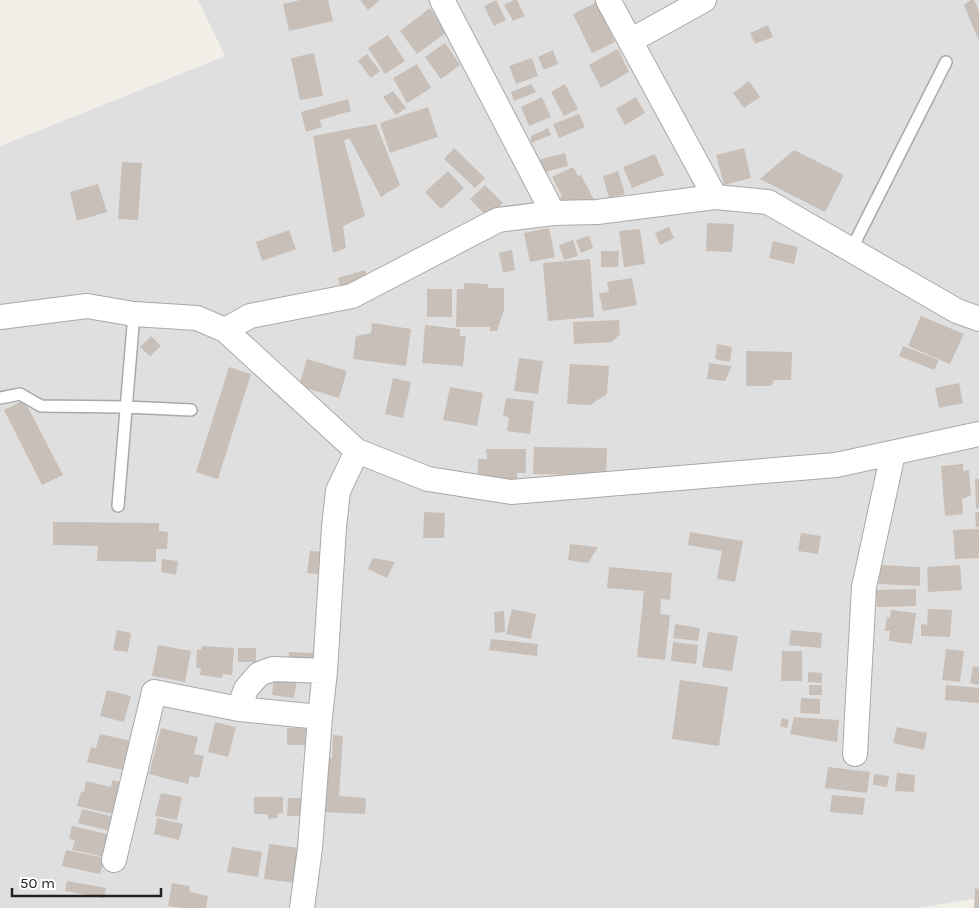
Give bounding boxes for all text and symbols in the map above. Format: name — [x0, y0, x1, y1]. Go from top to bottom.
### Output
scale bar — [12, 866, 161, 898]
text: 50 m — [20, 874, 55, 892]

